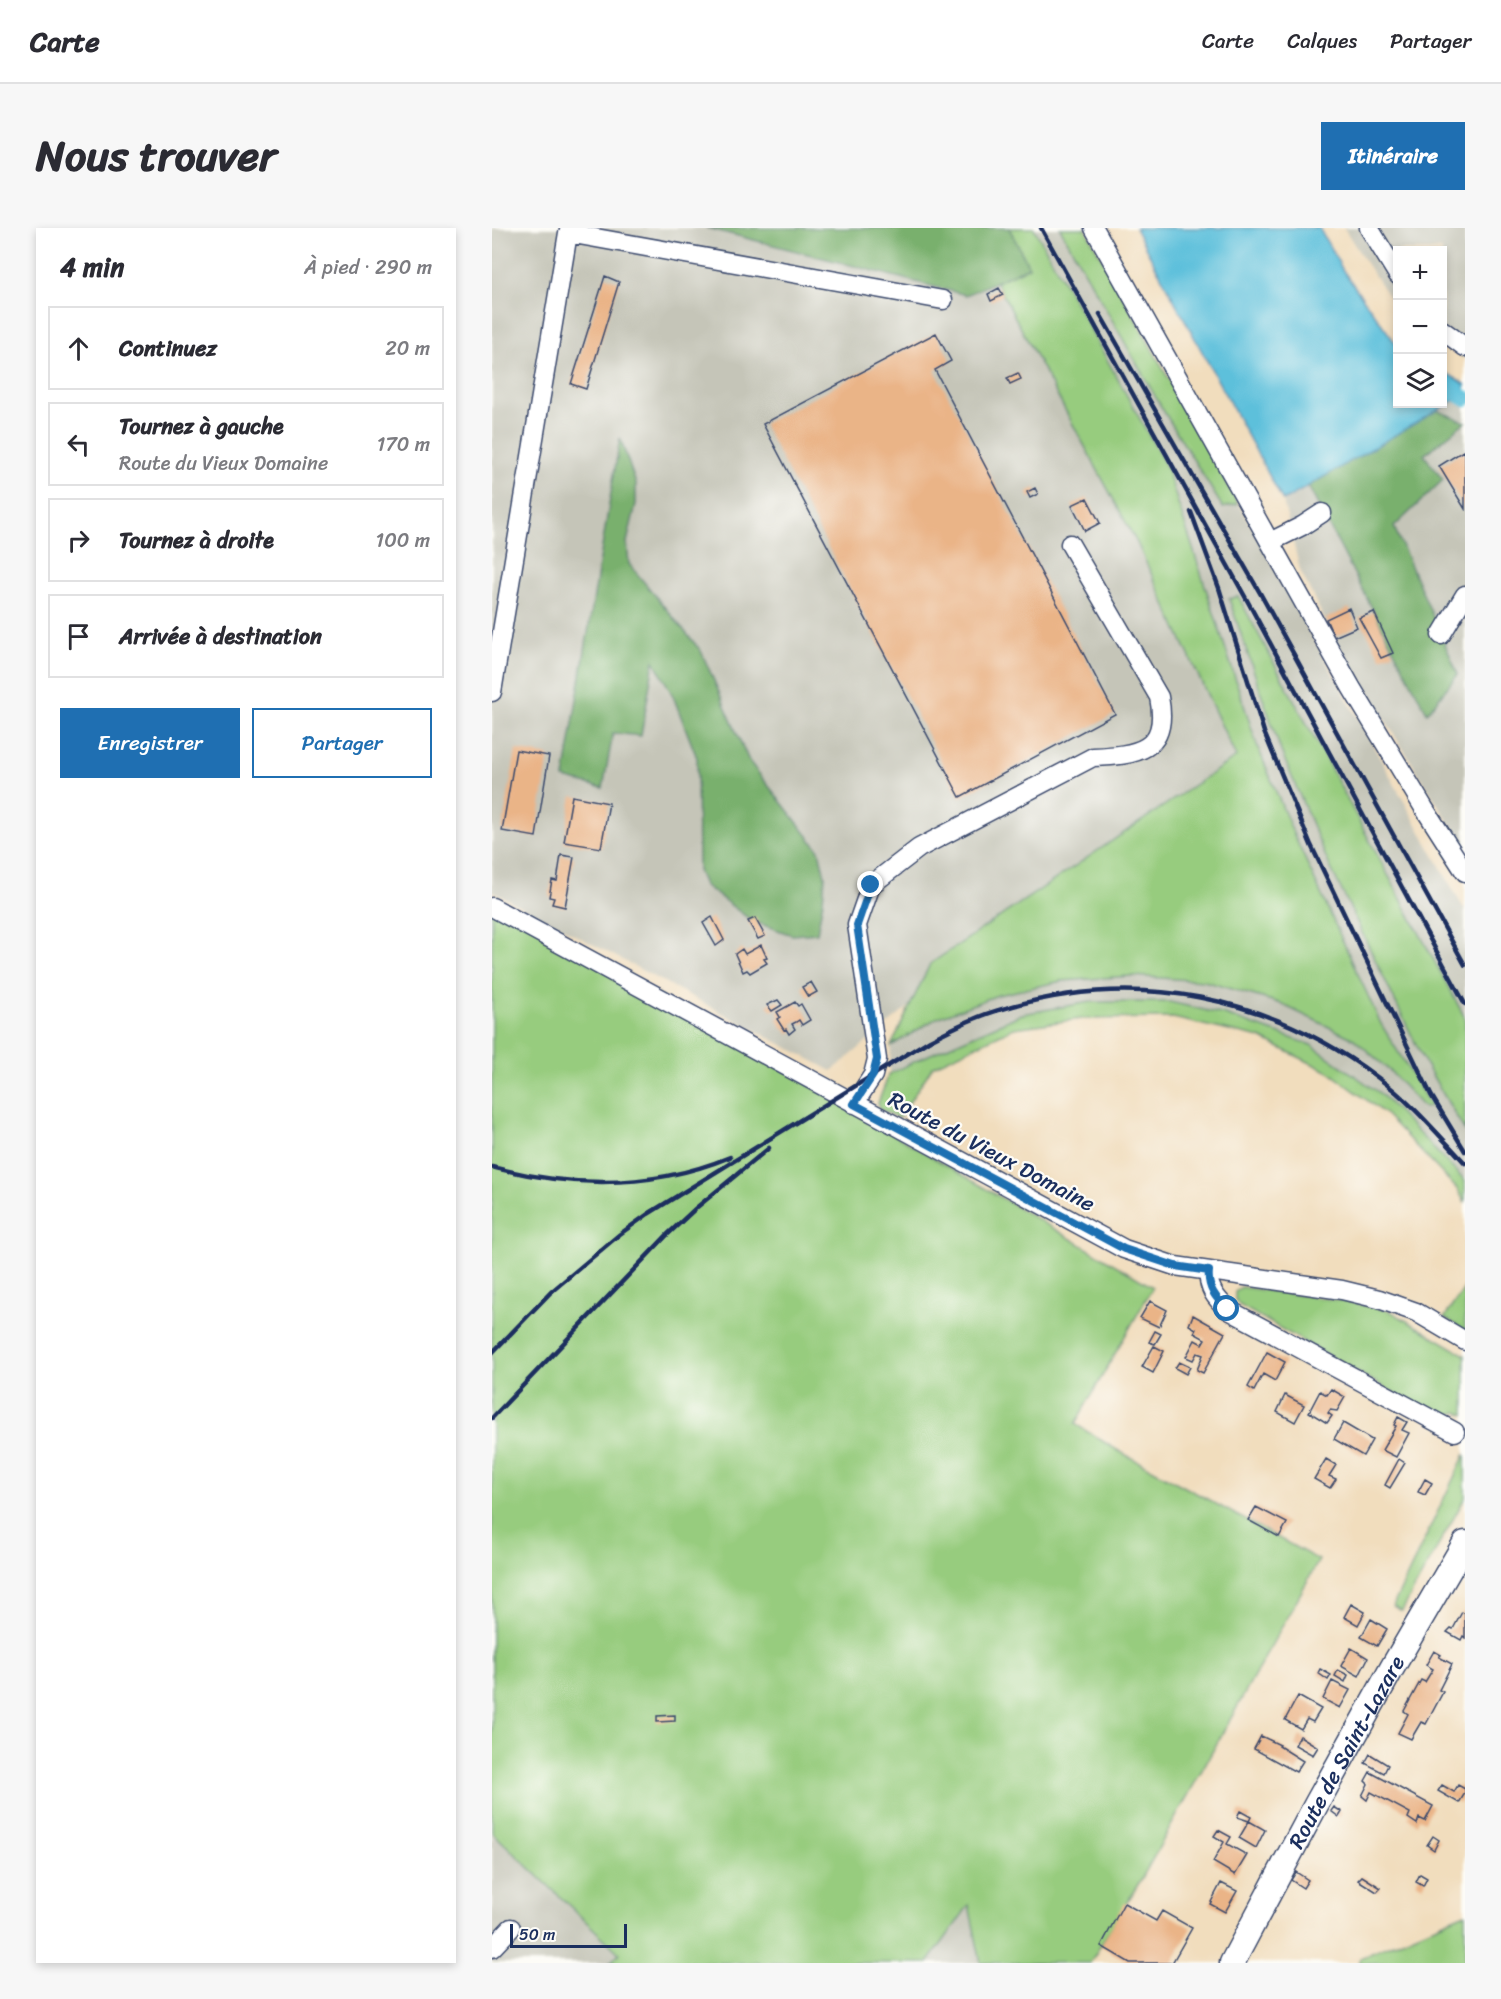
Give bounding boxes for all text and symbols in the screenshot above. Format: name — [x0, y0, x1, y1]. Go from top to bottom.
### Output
text: Carte — [30, 17, 100, 66]
text: Carte — [1202, 22, 1254, 60]
text: Calques — [1287, 22, 1357, 60]
text: Partager — [1390, 22, 1471, 60]
text: Nous trouver — [36, 119, 276, 193]
button: Itinéraire — [1321, 122, 1465, 190]
text: 4 min — [60, 244, 124, 290]
map controls — [1393, 246, 1447, 408]
button: + — [1393, 246, 1447, 300]
text: À pied · 290 m — [304, 250, 432, 285]
button: − — [1393, 300, 1447, 354]
text: Continuez — [119, 329, 217, 368]
text: 20 m — [385, 331, 430, 366]
icon: ahead — [62, 332, 95, 365]
button: layers — [1393, 354, 1447, 408]
text: Tournez à gauche — [119, 407, 284, 446]
text: 170 m — [377, 427, 430, 462]
icon: left — [62, 428, 95, 461]
text: Route du Vieux Domaine — [119, 446, 328, 481]
text: Tournez à droite — [119, 521, 274, 560]
text: 100 m — [376, 523, 430, 558]
icon: right — [62, 524, 95, 557]
text: Arrivée à destination — [119, 617, 322, 656]
icon: arrive — [62, 620, 95, 653]
button: Enregistrer — [60, 708, 240, 778]
button: Partager — [252, 708, 432, 778]
route end — [857, 871, 883, 897]
street label: Route du Vieux Domaine — [881, 1080, 1103, 1223]
route start — [1213, 1295, 1239, 1321]
street label: Route de Saint-Lazare — [1277, 1647, 1416, 1856]
text: 50 m — [519, 1920, 555, 1949]
scale bar — [510, 1921, 627, 1948]

